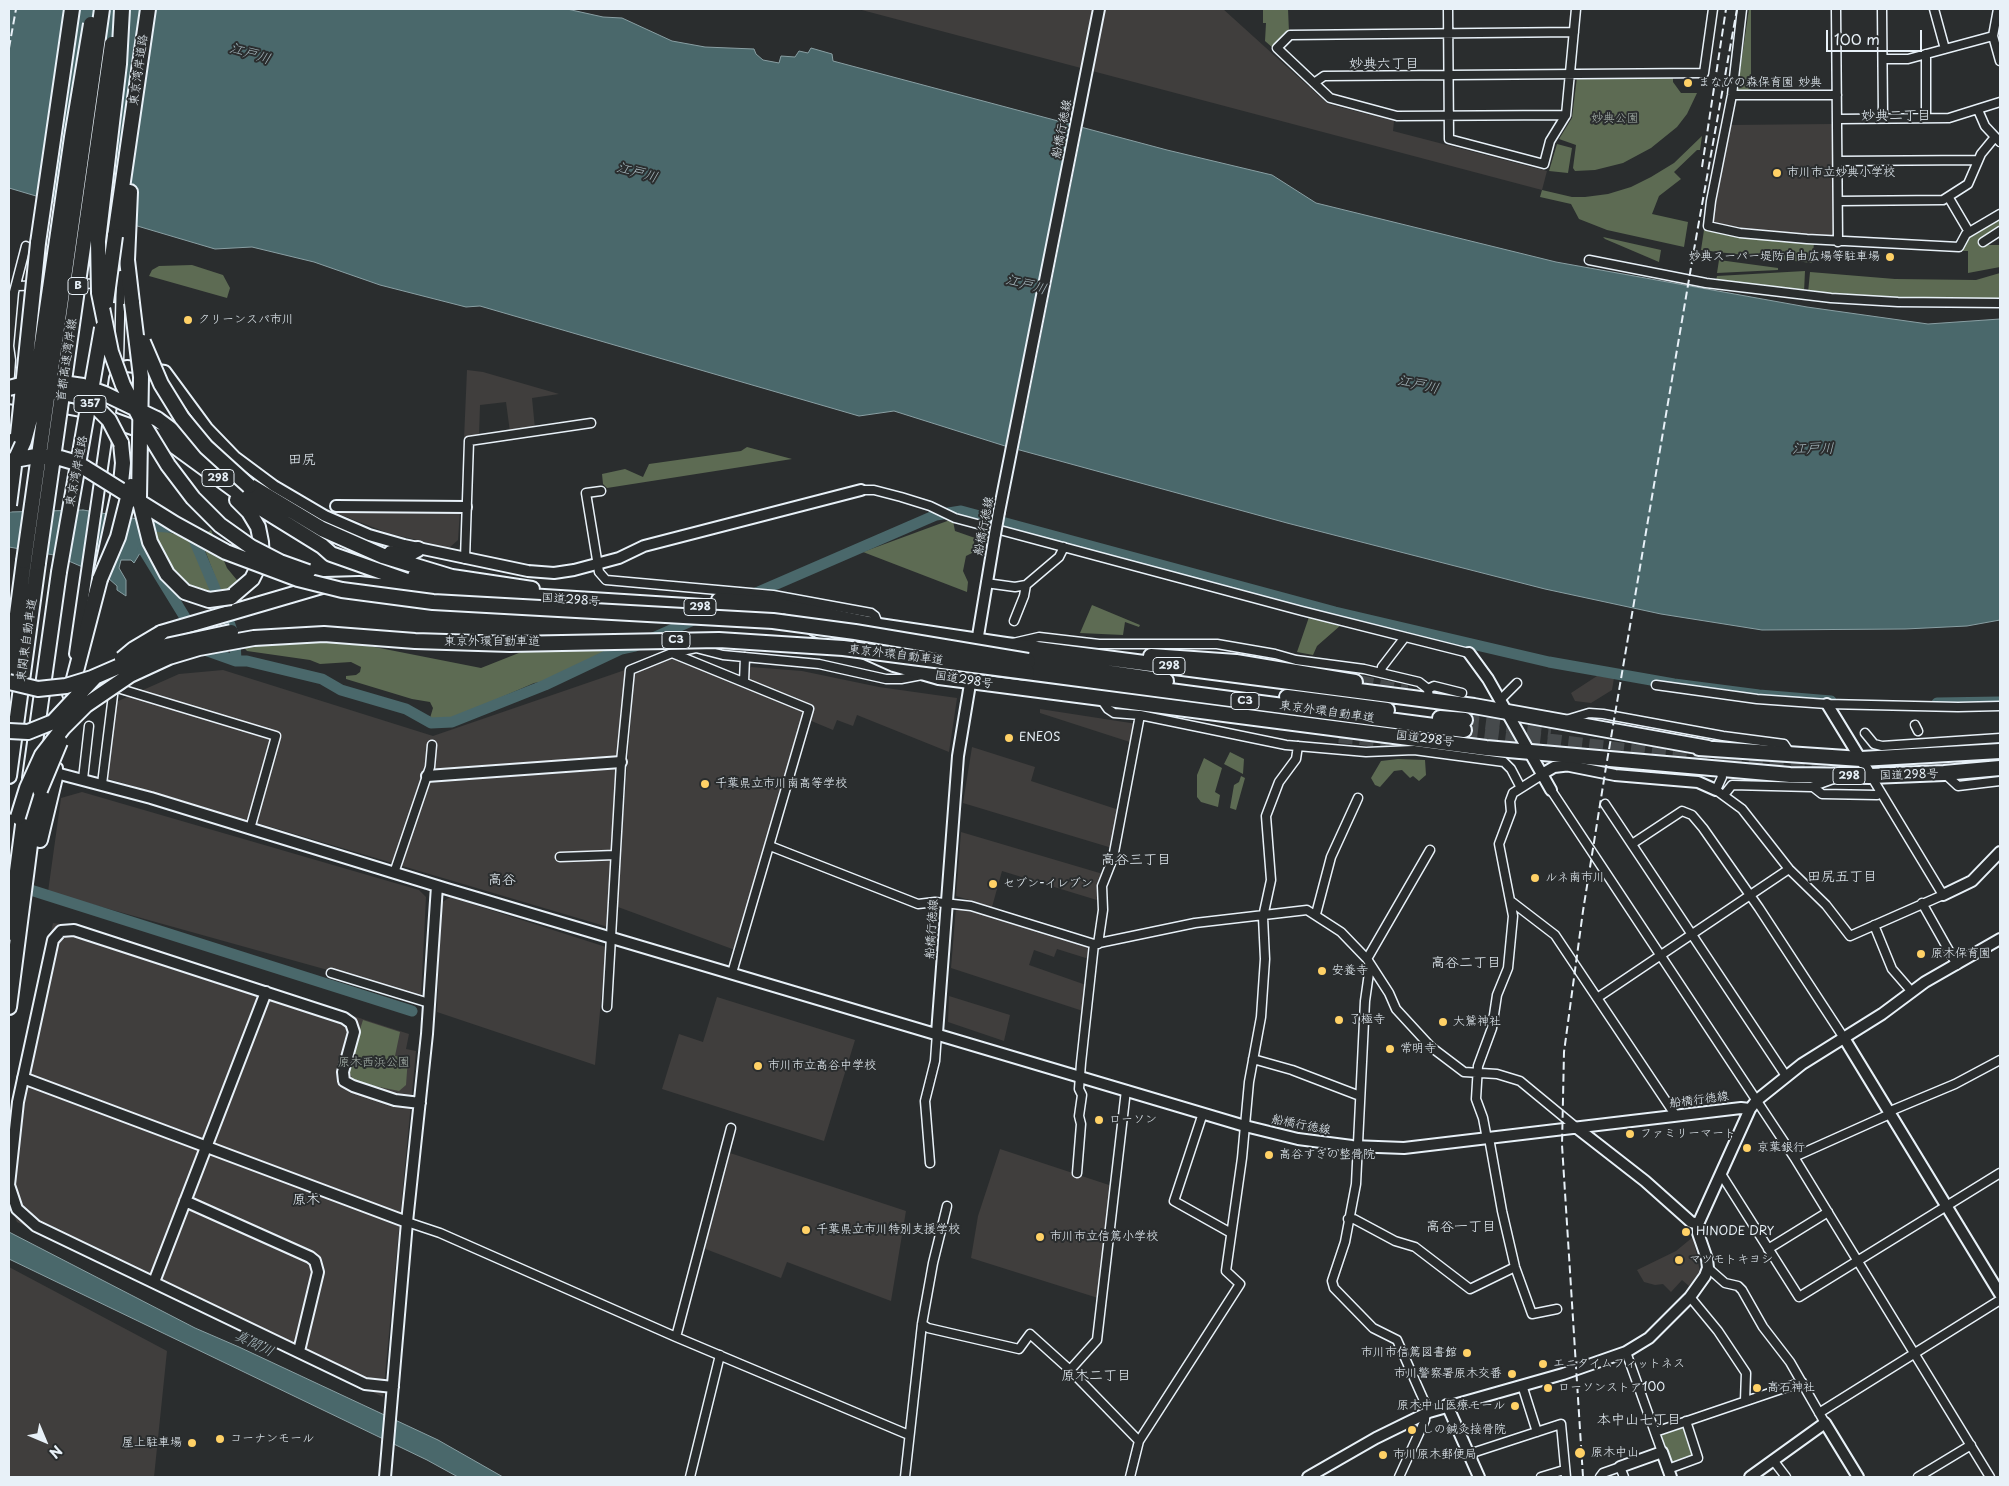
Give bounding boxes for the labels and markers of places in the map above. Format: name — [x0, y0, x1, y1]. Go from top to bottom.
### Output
place label: まなびの森保育園 妙典 — [1698, 76, 1822, 90]
marker: まなびの森保育園 妙典 — [1682, 77, 1694, 89]
place label: 市川市立妙典小学校 — [1787, 166, 1895, 180]
marker: 市川市立妙典小学校 — [1771, 167, 1783, 179]
place label: 妙典スーパー堤防自由広場等駐車場 — [1688, 250, 1880, 264]
marker: 妙典スーパー堤防自由広場等駐車場 — [1884, 251, 1896, 263]
place label: クリーンスパ市川 — [198, 313, 294, 327]
marker: クリーンスパ市川 — [182, 314, 194, 326]
place label: ENEOS — [1019, 731, 1060, 745]
marker: ENEOS — [1003, 732, 1015, 744]
place label: 千葉県立市川南高等学校 — [715, 777, 847, 791]
marker: 千葉県立市川南高等学校 — [699, 778, 711, 790]
place label: ルネ南市川 — [1545, 871, 1605, 885]
marker: ルネ南市川 — [1529, 872, 1541, 884]
place label: セブン-イレブン — [1003, 877, 1093, 891]
marker: セブン-イレブン — [987, 878, 999, 890]
place label: 原木保育園 — [1931, 947, 1991, 961]
marker: 原木保育園 — [1915, 948, 1927, 960]
place label: 安養寺 — [1332, 964, 1368, 978]
marker: 安養寺 — [1316, 965, 1328, 977]
place label: 了極寺 — [1349, 1013, 1385, 1027]
marker: 了極寺 — [1333, 1014, 1345, 1026]
place label: 大鷲神社 — [1453, 1015, 1501, 1029]
marker: 大鷲神社 — [1437, 1016, 1449, 1028]
place label: 常明寺 — [1400, 1042, 1436, 1056]
marker: 常明寺 — [1384, 1043, 1396, 1055]
place label: 市川市立高谷中学校 — [768, 1059, 876, 1073]
marker: 市川市立高谷中学校 — [752, 1060, 764, 1072]
place label: ローソン — [1109, 1113, 1157, 1127]
marker: ローソン — [1093, 1114, 1105, 1126]
place label: ファミリーマート — [1640, 1127, 1736, 1141]
marker: ファミリーマート — [1624, 1128, 1636, 1140]
place label: 京葉銀行 — [1757, 1141, 1805, 1155]
marker: 京葉銀行 — [1741, 1142, 1753, 1154]
place label: 高谷すぎの整骨院 — [1279, 1148, 1375, 1162]
marker: 高谷すぎの整骨院 — [1263, 1149, 1275, 1161]
place label: 千葉県立市川特別支援学校 — [816, 1223, 960, 1237]
marker: 千葉県立市川特別支援学校 — [800, 1224, 812, 1236]
place label: HINODE DRY — [1696, 1225, 1774, 1239]
marker: HINODE DRY — [1680, 1226, 1692, 1238]
place label: 市川市立信篤小学校 — [1050, 1230, 1158, 1244]
marker: 市川市立信篤小学校 — [1034, 1231, 1046, 1243]
place label: マツモトキヨシ — [1689, 1253, 1773, 1267]
marker: マツモトキヨシ — [1673, 1254, 1685, 1266]
place label: 市川市信篤図書館 — [1361, 1346, 1457, 1360]
marker: 市川市信篤図書館 — [1461, 1347, 1473, 1359]
place label: エニタイムフィットネス — [1553, 1357, 1685, 1371]
marker: エニタイムフィットネス — [1537, 1358, 1549, 1370]
place label: 市川警察署原木交番 — [1394, 1367, 1502, 1381]
marker: 市川警察署原木交番 — [1506, 1368, 1518, 1380]
place label: ローソンストア100 — [1558, 1381, 1665, 1395]
place label: 高石神社 — [1767, 1381, 1815, 1395]
marker: ローソンストア100 — [1542, 1382, 1554, 1394]
marker: 高石神社 — [1751, 1382, 1763, 1394]
place label: 原木中山医療モール — [1397, 1399, 1505, 1413]
marker: 原木中山医療モール — [1509, 1400, 1521, 1412]
place label: しの鍼灸接骨院 — [1422, 1423, 1506, 1437]
marker: しの鍼灸接骨院 — [1406, 1424, 1418, 1436]
place label: コーナンモール — [230, 1432, 314, 1446]
marker: コーナンモール — [214, 1433, 226, 1445]
place label: 屋上駐車場 — [122, 1436, 182, 1450]
marker: 屋上駐車場 — [186, 1437, 198, 1449]
marker: 原木中山 — [1573, 1446, 1587, 1460]
place label: 原木中山 — [1591, 1446, 1639, 1460]
place label: 市川原木郵便局 — [1393, 1448, 1477, 1462]
marker: 市川原木郵便局 — [1377, 1449, 1389, 1461]

